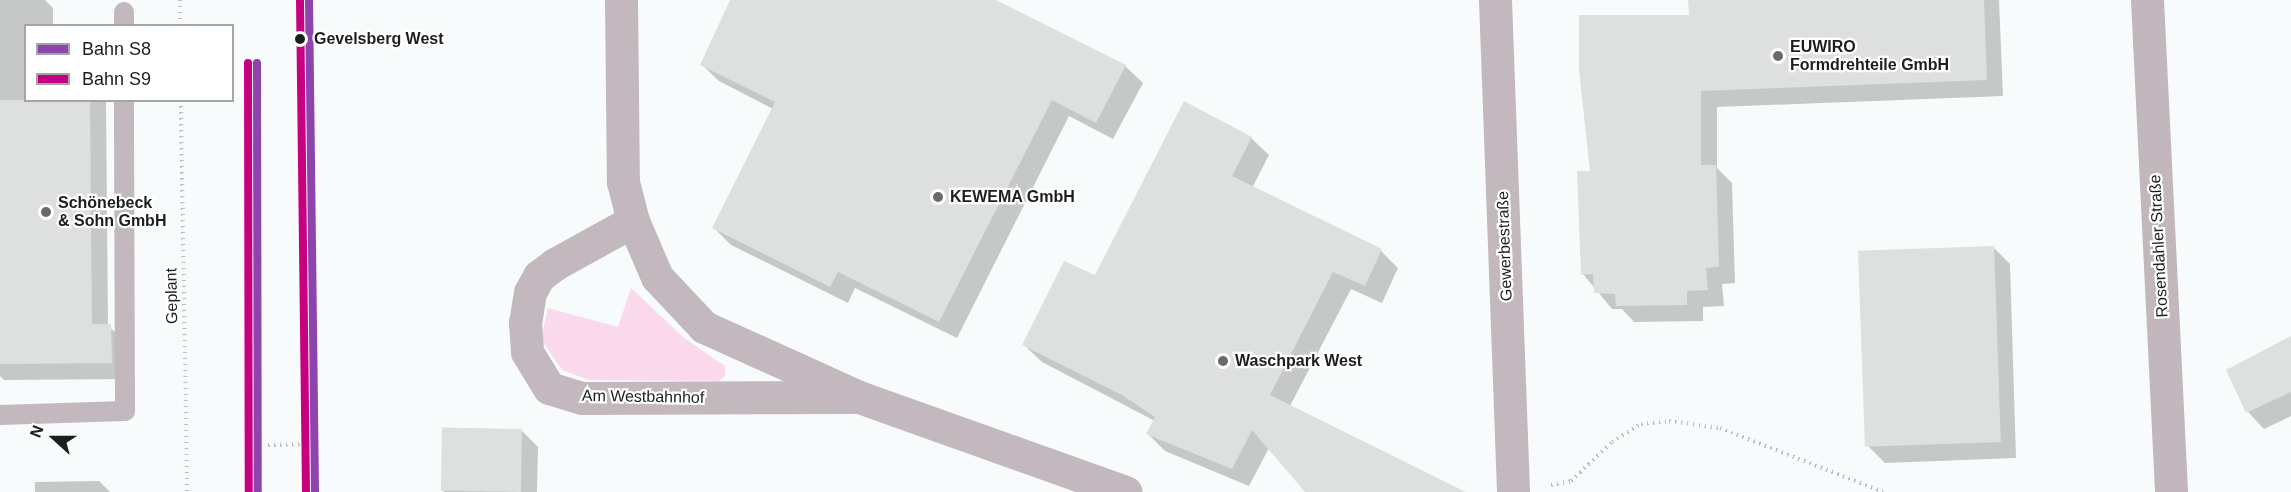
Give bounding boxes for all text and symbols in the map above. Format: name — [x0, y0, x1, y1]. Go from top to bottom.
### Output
legend — [24, 24, 234, 102]
place label: Gevelsberg West — [314, 29, 444, 49]
marker: Gevelsberg West — [291, 30, 309, 48]
place label: EUWIRO Formdrehteile GmbH — [1790, 37, 1949, 75]
text: Bahn S8 — [82, 39, 151, 59]
marker: EUWIRO Formdrehteile GmbH — [1771, 49, 1785, 63]
text: Bahn S9 — [82, 69, 151, 89]
street label: Rosendahler Straße — [2146, 174, 2172, 318]
place label: KEWEMA GmbH — [950, 187, 1075, 207]
marker: KEWEMA GmbH — [931, 190, 945, 204]
street label: Gewerbestraße — [1493, 191, 1517, 301]
place label: Schönebeck & Sohn GmbH — [58, 193, 166, 231]
marker: Schönebeck & Sohn GmbH — [39, 205, 53, 219]
street label: Geplant — [162, 268, 182, 324]
place label: Waschpark West — [1235, 351, 1362, 371]
marker: Waschpark West — [1216, 354, 1230, 368]
street label: Am Westbahnhof — [582, 386, 704, 408]
north arrow — [24, 408, 84, 468]
text: N — [27, 423, 47, 440]

